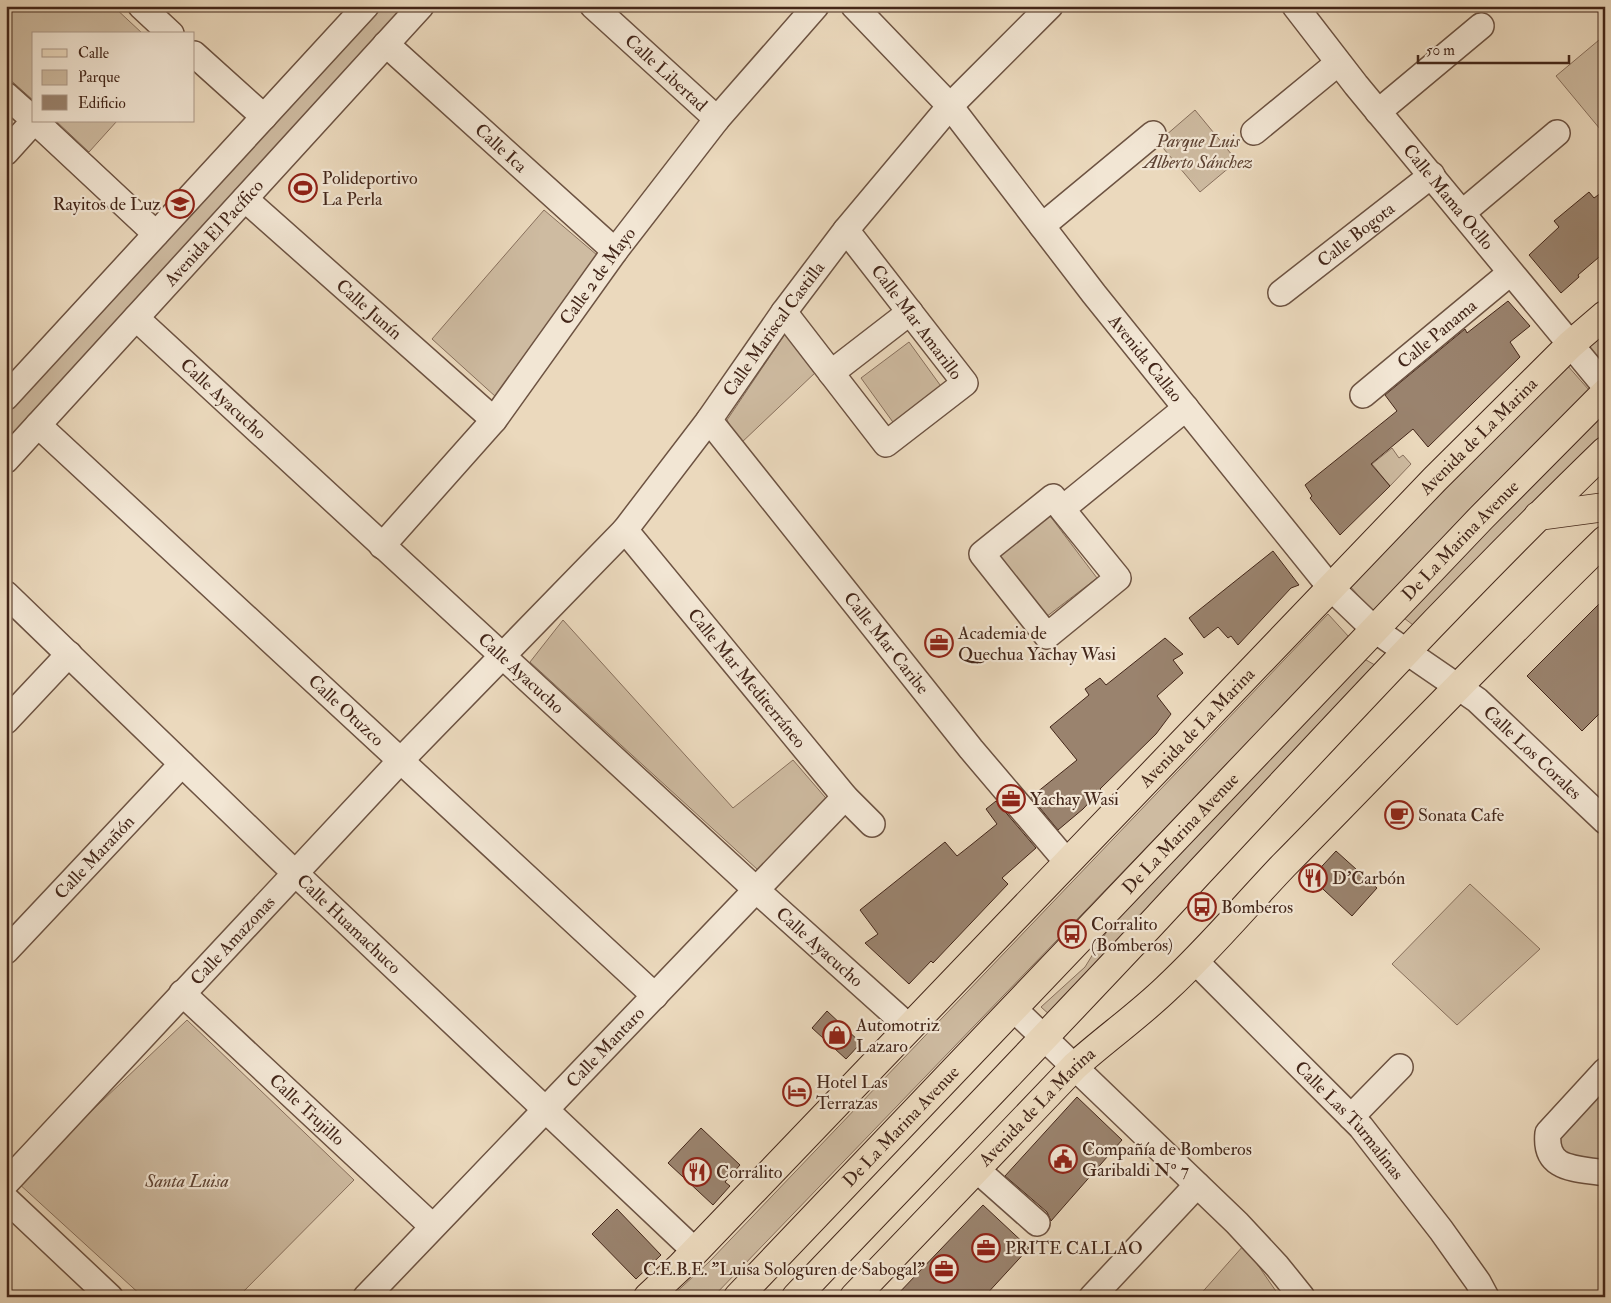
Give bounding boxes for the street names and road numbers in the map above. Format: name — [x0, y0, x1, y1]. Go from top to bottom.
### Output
street label: Calle Libertad — [620, 30, 712, 117]
street label: Calle Ica — [470, 119, 532, 178]
street label: Calle Mama Ocllo — [1398, 140, 1499, 255]
street label: Avenida El Pacífico — [159, 174, 269, 292]
street label: Calle Bogota — [1313, 197, 1400, 272]
street label: Calle 2 de Mayo — [555, 223, 641, 330]
street label: Calle Mariscal Castilla — [718, 257, 830, 401]
street label: Calle Mar Amarillo — [866, 260, 968, 385]
street label: Calle Junín — [331, 274, 407, 345]
street label: Calle Panama — [1393, 294, 1482, 374]
street label: Avenida Callao — [1103, 309, 1188, 407]
street label: Calle Ayacucho — [175, 354, 271, 445]
street label: Avenida de La Marina — [1414, 372, 1543, 501]
street label: De La Marina Avenue — [1397, 475, 1524, 606]
street label: Calle Mar Caribe — [838, 587, 934, 700]
street label: Calle Mar Mediterráneo — [682, 604, 811, 753]
street label: Calle Ayacucho — [473, 628, 569, 719]
street label: Avenida de La Marina — [1134, 663, 1260, 793]
street label: Calle Otuzco — [303, 670, 389, 752]
street label: Calle Los Corales — [1478, 701, 1586, 805]
street label: De La Marina Avenue — [1118, 768, 1244, 899]
street label: Calle Marañón — [50, 811, 140, 904]
street label: Calle Huamachuco — [292, 869, 406, 980]
street label: Calle Amazonas — [186, 891, 280, 990]
street label: Calle Ayacucho — [771, 902, 868, 993]
street label: Calle Mantaro — [562, 1002, 650, 1093]
street label: Avenida de La Marina — [973, 1042, 1101, 1172]
street label: Calle Las Turmalinas — [1290, 1056, 1409, 1185]
street label: De La Marina Avenue — [838, 1061, 965, 1192]
street label: Calle Trujillo — [264, 1069, 350, 1151]

